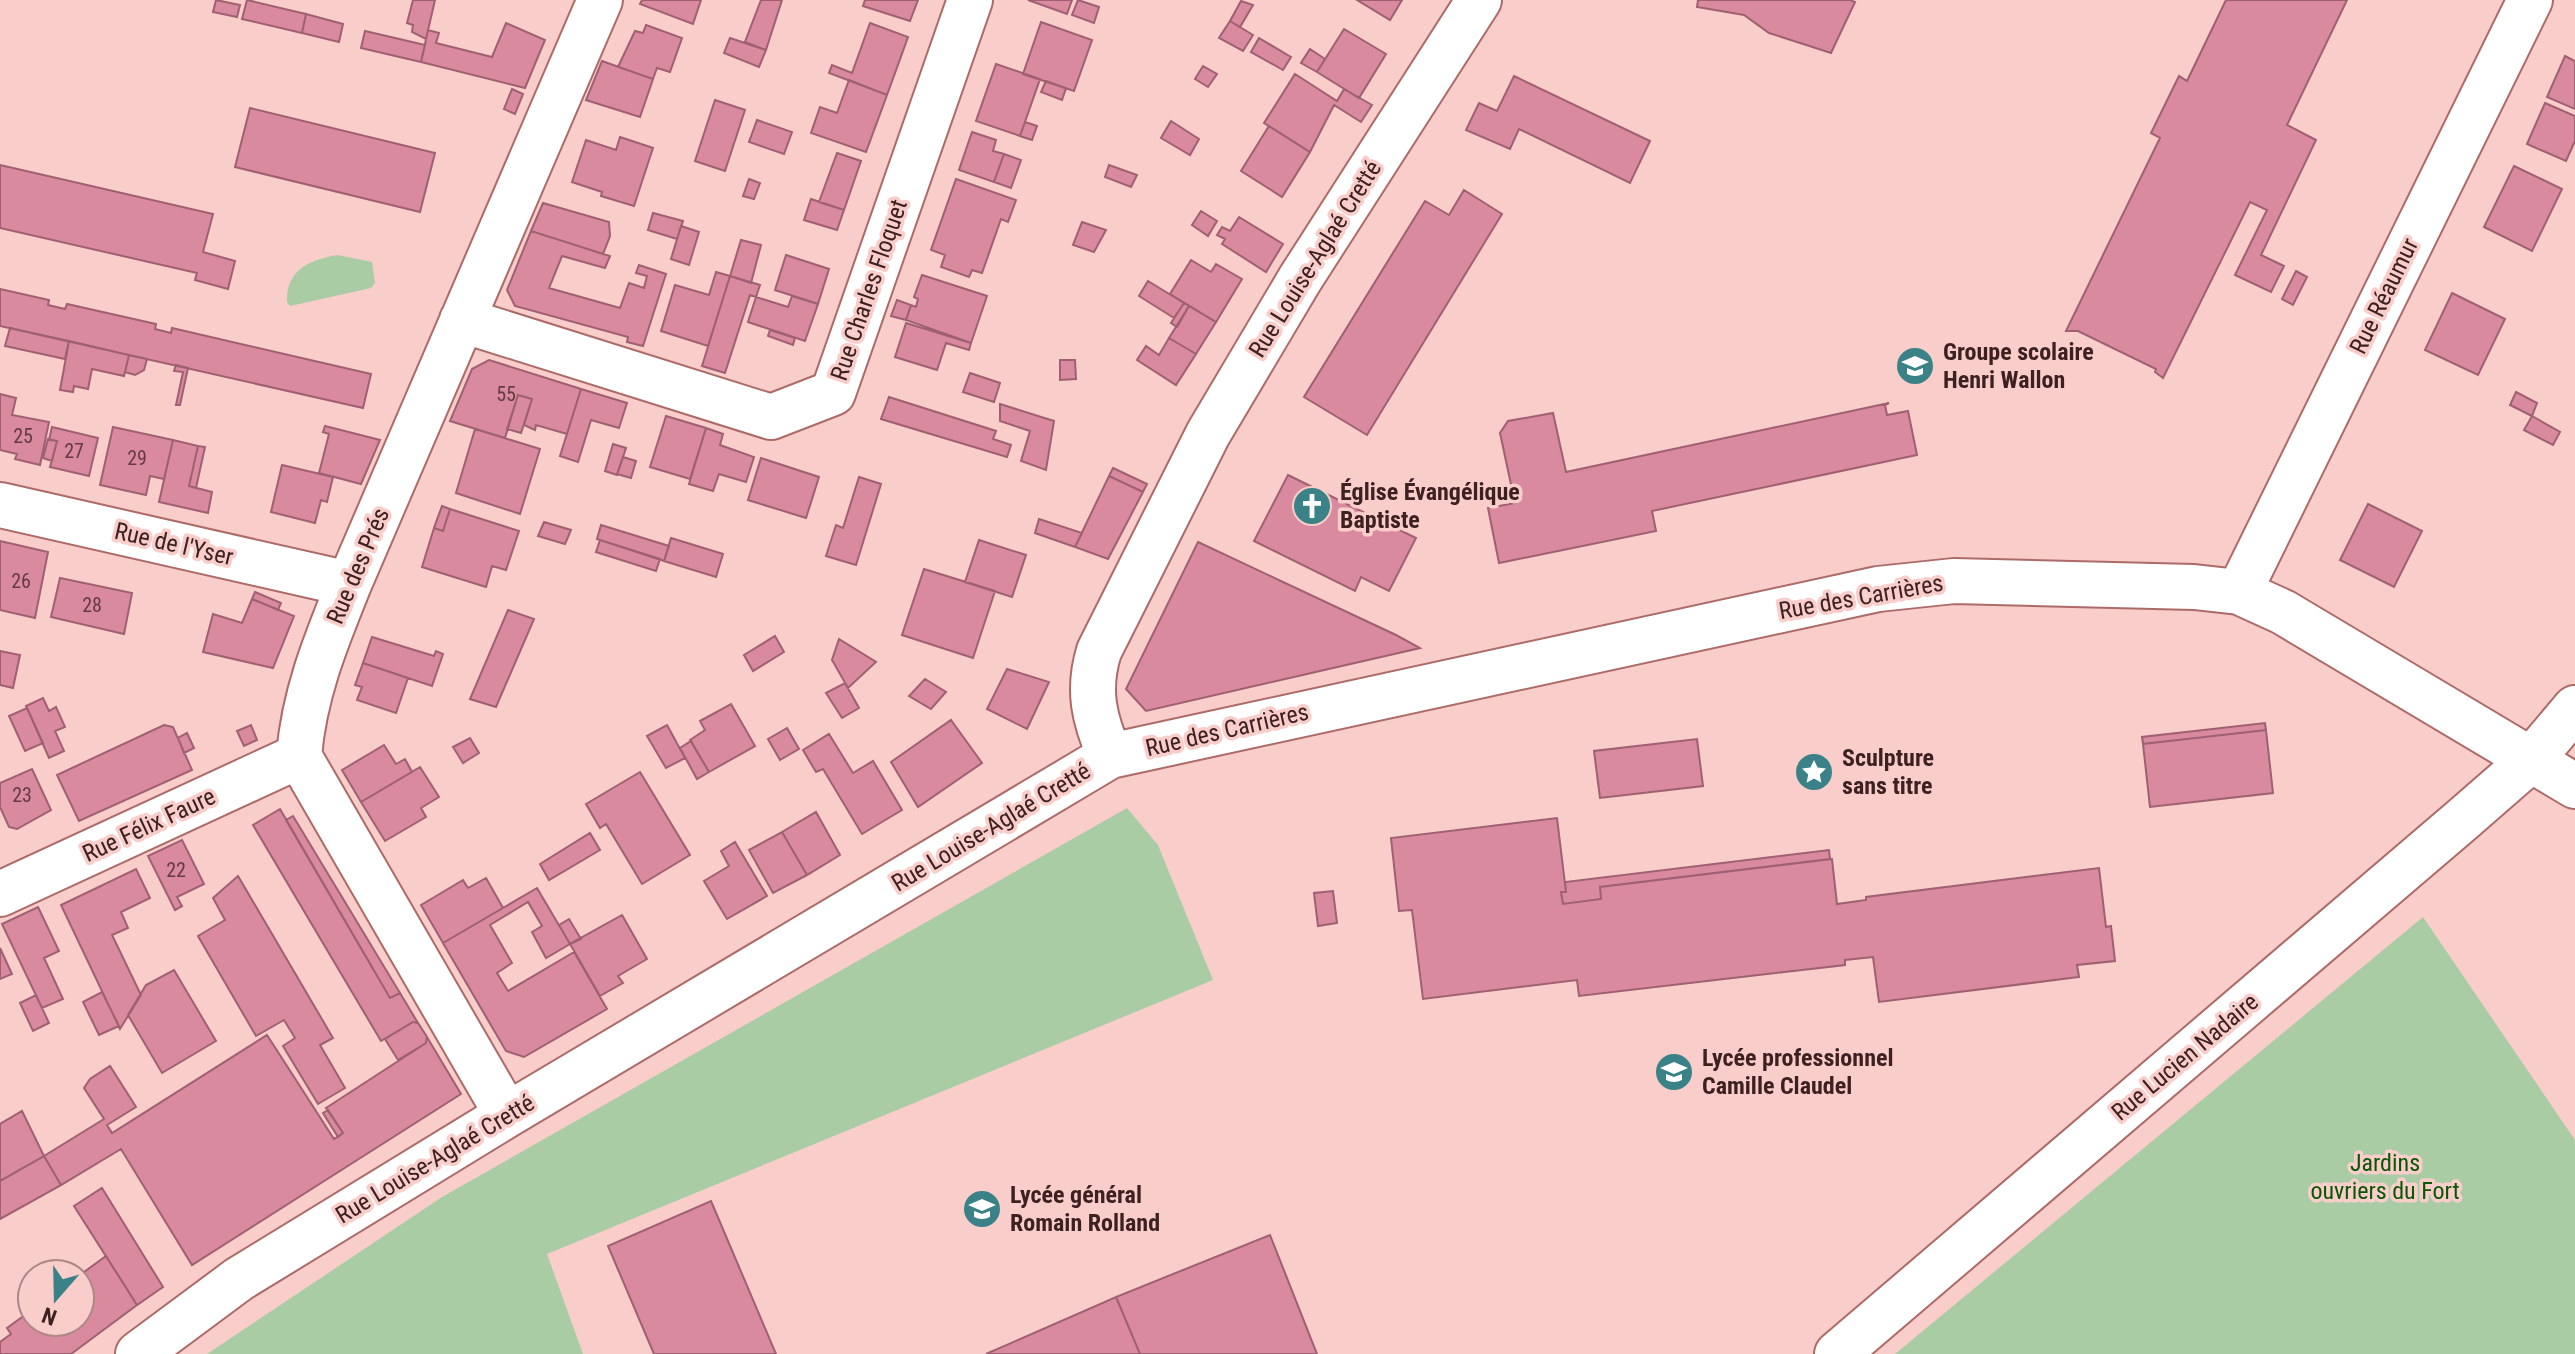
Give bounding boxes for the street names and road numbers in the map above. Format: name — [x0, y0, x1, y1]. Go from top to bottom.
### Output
street label: Rue Louise-Aglaé Cretté — [1243, 155, 1387, 363]
street label: Rue Charles Floquet — [825, 196, 913, 384]
street label: Rue Réaumur — [2344, 234, 2424, 358]
street label: Rue des Prés — [321, 504, 395, 628]
street label: Rue de l'Yser — [112, 517, 236, 571]
street label: Rue des Carrières — [1777, 569, 1945, 625]
street label: Rue des Carrières — [1143, 698, 1311, 762]
street label: Rue Louise-Aglaé Cretté — [887, 757, 1095, 897]
street label: Rue Félix Faure — [78, 782, 220, 868]
street label: Rue Lucien Nadaire — [2106, 988, 2264, 1126]
street label: Rue Louise-Aglaé Cretté — [331, 1089, 539, 1229]

